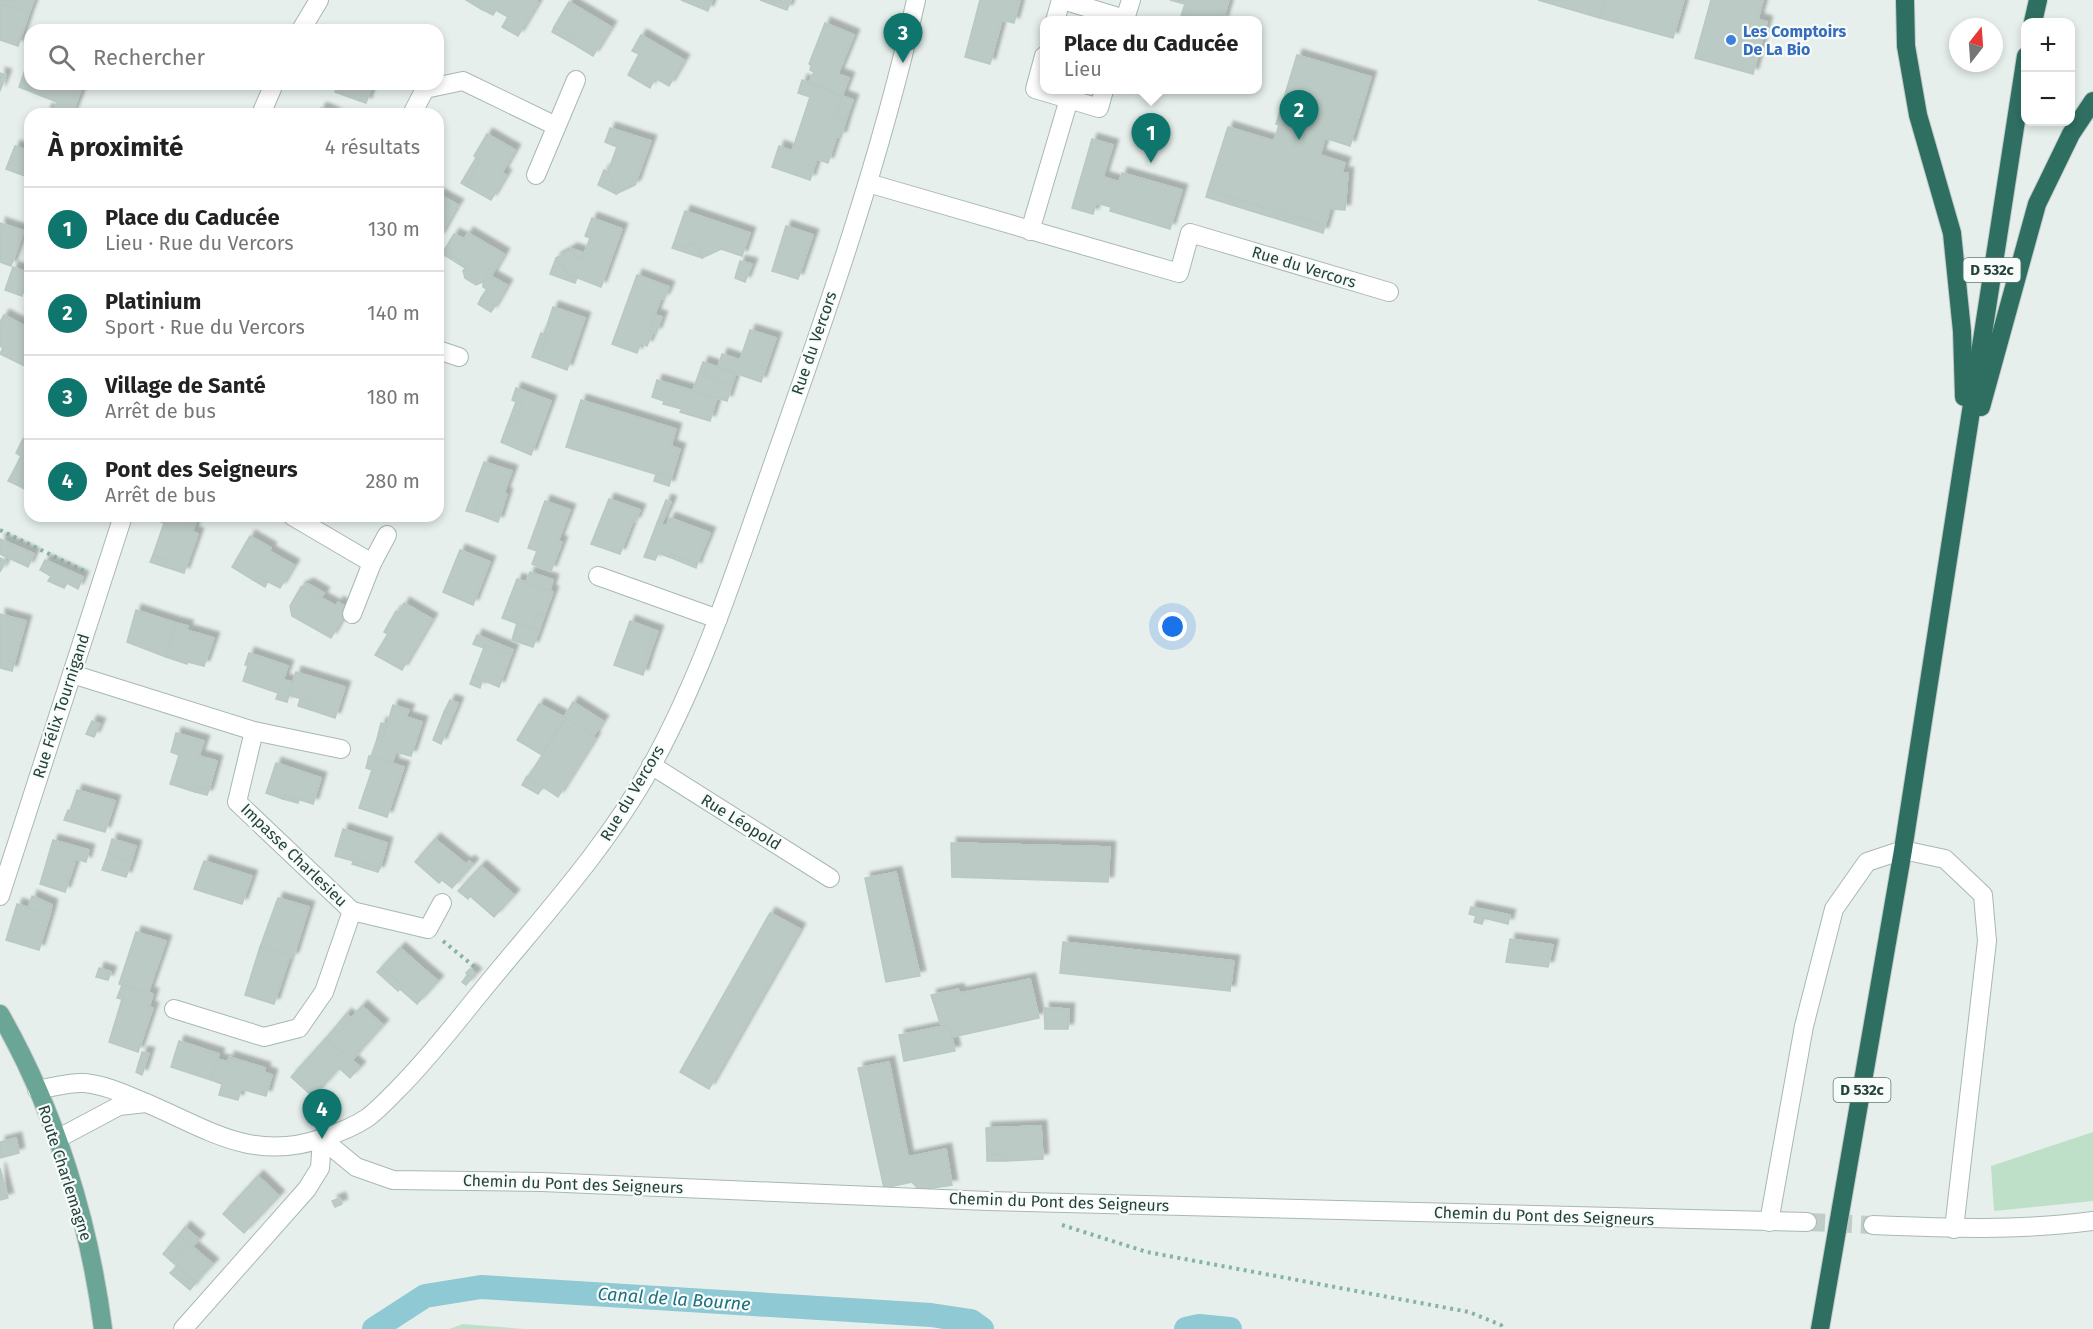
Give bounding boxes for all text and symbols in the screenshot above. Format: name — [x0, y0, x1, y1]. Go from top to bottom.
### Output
pin: 3 — [884, 14, 922, 63]
popup — [1040, 16, 1262, 94]
north arrow — [1949, 18, 2003, 72]
map controls — [2021, 18, 2075, 126]
button: + — [2021, 18, 2075, 72]
place label: Les Comptoirs De La Bio — [1743, 22, 1846, 59]
search box — [24, 24, 444, 90]
text: Place du Caducée — [1064, 30, 1238, 57]
marker: Les Comptoirs De La Bio — [1724, 33, 1738, 47]
icon: search — [45, 41, 78, 74]
text: Rechercher — [93, 44, 205, 71]
text: Lieu — [1064, 57, 1102, 81]
button: − — [2021, 72, 2075, 126]
pin: 2 — [1280, 90, 1318, 140]
pin: 1 — [1132, 114, 1170, 163]
text: À proximité — [48, 132, 183, 163]
text: 4 résultats — [325, 135, 420, 159]
text: Place du Caducée — [105, 204, 280, 231]
text: 1 — [63, 217, 72, 241]
text: 130 m — [368, 217, 420, 241]
text: Lieu · Rue du Vercors — [105, 231, 294, 255]
street label: Rue du Vercors — [1250, 242, 1358, 292]
road number: D 532c — [1964, 258, 2020, 282]
text: Platinium — [105, 288, 201, 315]
street label: Rue du Vercors — [787, 289, 841, 397]
text: 2 — [62, 301, 73, 325]
text: 140 m — [367, 301, 420, 325]
text: Sport · Rue du Vercors — [105, 315, 305, 339]
text: Village de Santé — [105, 372, 266, 399]
text: 3 — [62, 385, 73, 409]
text: 180 m — [367, 385, 420, 409]
text: Arrêt de bus — [105, 399, 216, 423]
text: Pont des Seigneurs — [105, 456, 298, 483]
text: 4 — [62, 469, 73, 493]
text: 280 m — [365, 469, 420, 493]
text: Arrêt de bus — [105, 483, 216, 507]
your location — [1158, 612, 1187, 641]
street label: Rue Félix Tournigand — [29, 631, 93, 781]
street label: Rue du Vercors — [596, 742, 668, 844]
street label: Rue Léopold — [698, 790, 784, 854]
street label: Impasse Charlesieu — [237, 799, 351, 911]
road number: D 532c — [1834, 1078, 1890, 1102]
pin: 4 — [302, 1090, 342, 1139]
street label: Route Charlemagne — [34, 1103, 96, 1243]
street label: Chemin du Pont des Seigneurs — [462, 1171, 684, 1197]
street label: Chemin du Pont des Seigneurs — [948, 1189, 1170, 1215]
street label: Chemin du Pont des Seigneurs — [1433, 1203, 1655, 1229]
water label: Canal de la Bourne — [597, 1283, 751, 1315]

